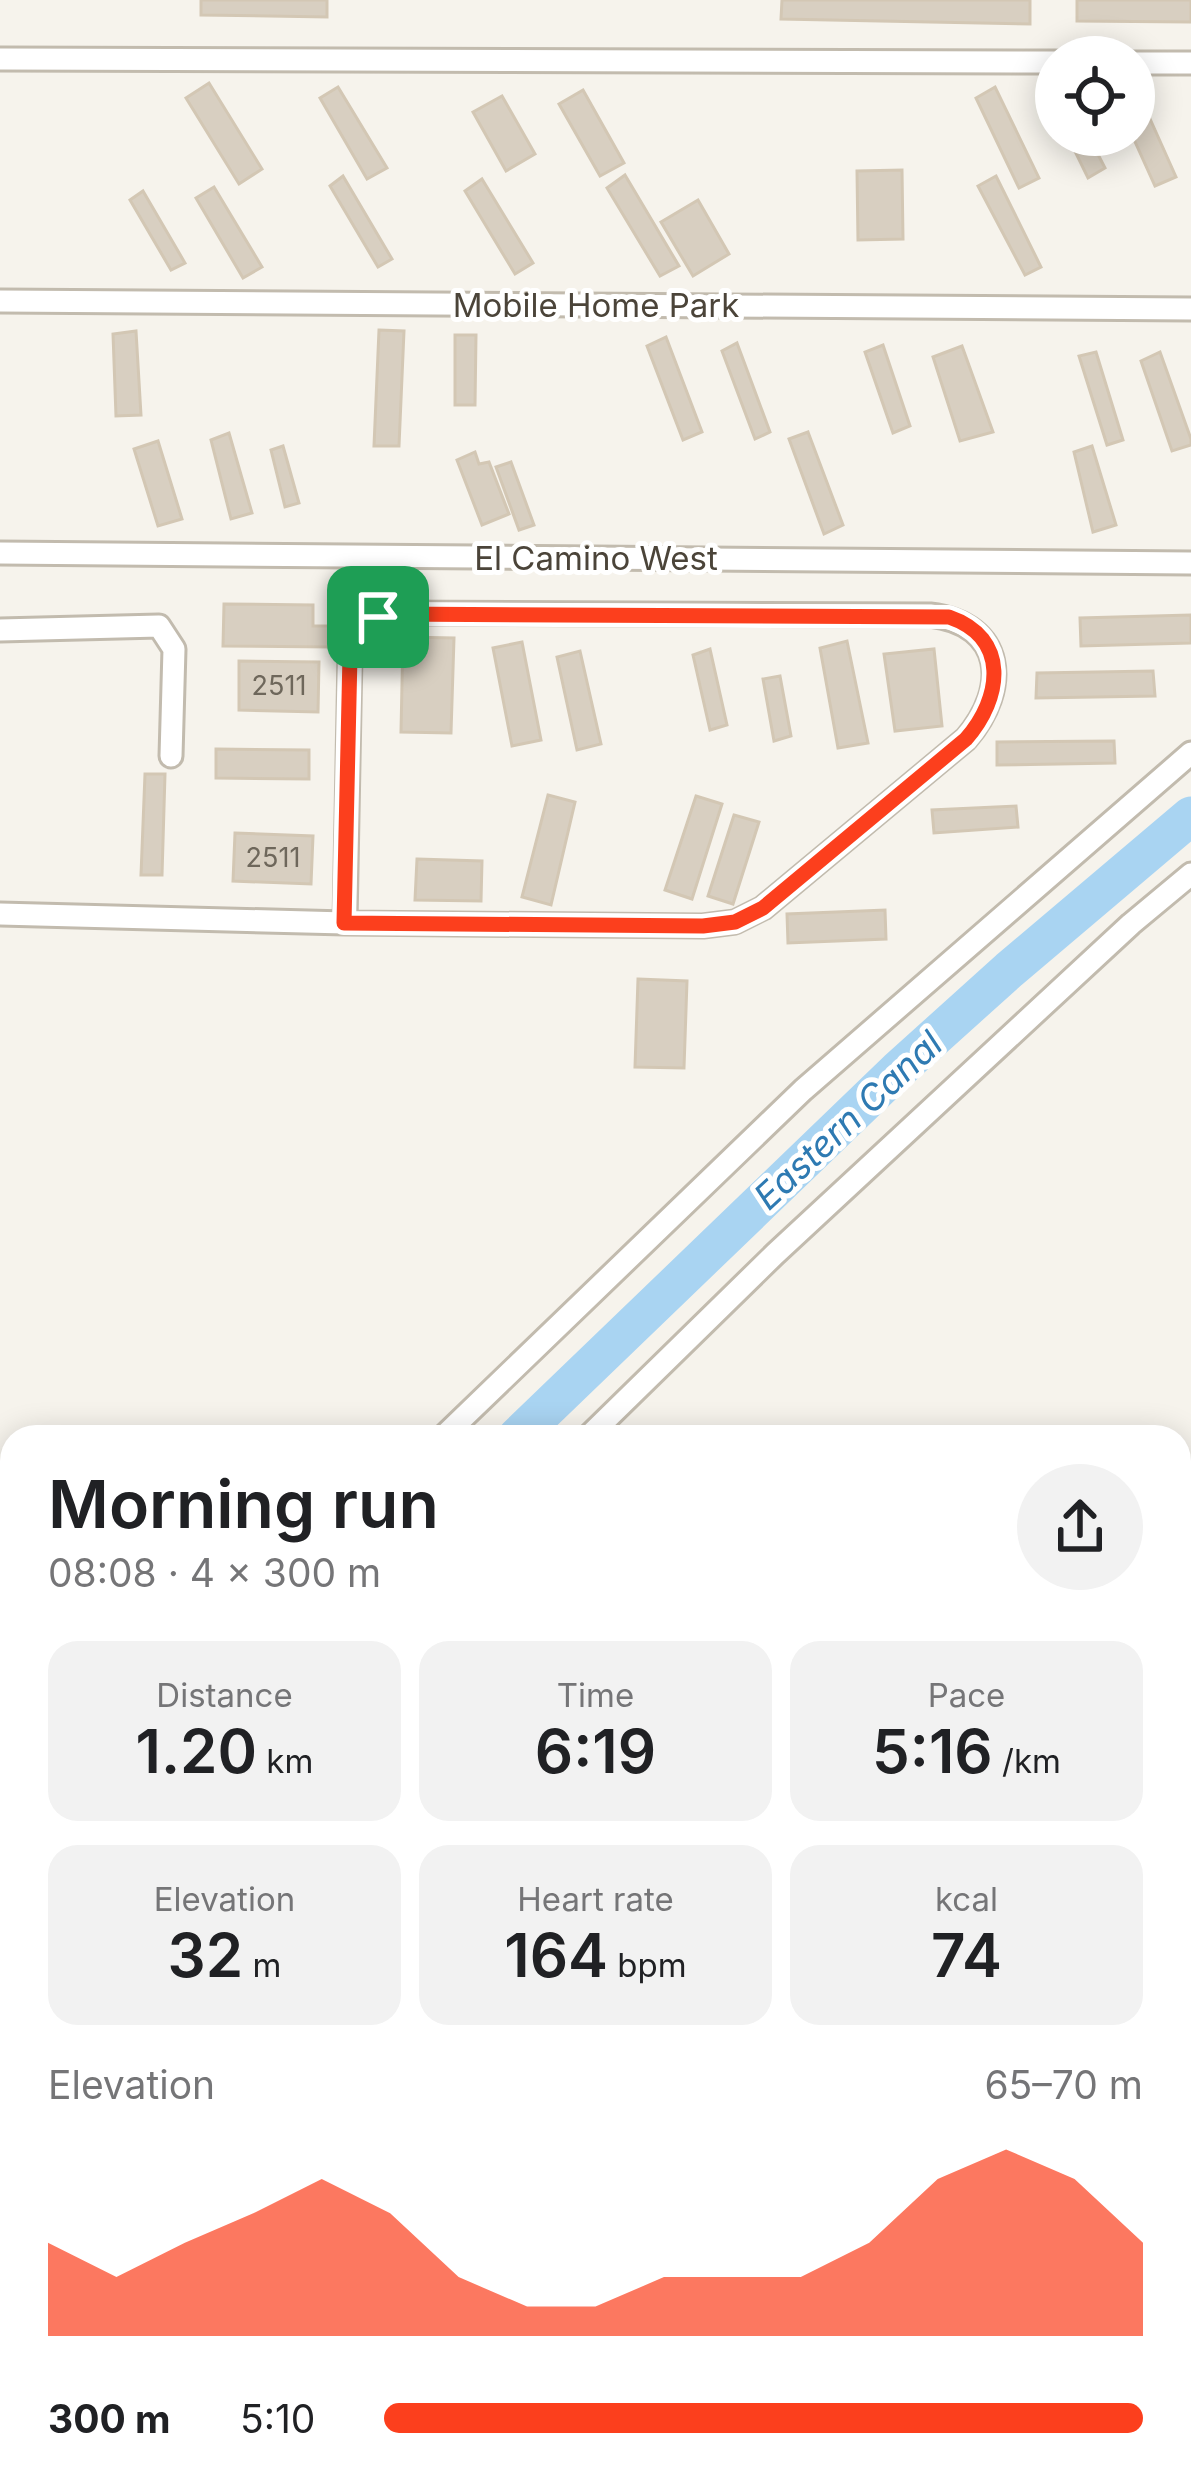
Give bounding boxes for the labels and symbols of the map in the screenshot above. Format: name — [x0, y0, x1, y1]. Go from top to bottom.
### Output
street label: Mobile Home Park — [453, 285, 739, 325]
street label: El Camino West — [474, 538, 718, 578]
pin — [327, 566, 429, 668]
house number: 2511 — [252, 669, 306, 702]
house number: 2511 — [246, 841, 300, 874]
water label: Eastern Canal — [745, 1022, 951, 1218]

